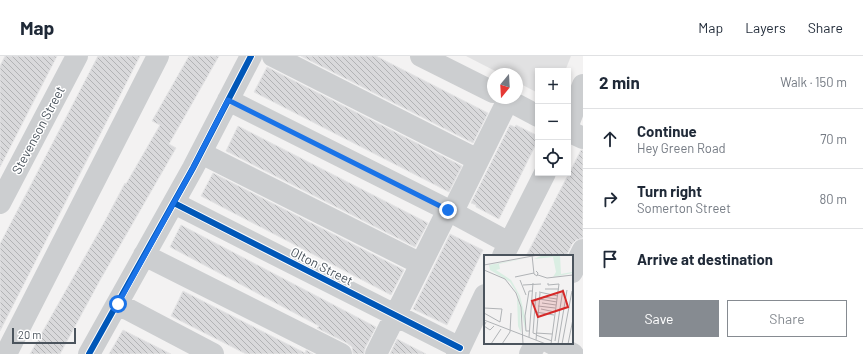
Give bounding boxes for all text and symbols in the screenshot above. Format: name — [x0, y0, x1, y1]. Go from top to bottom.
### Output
text: Map — [20, 16, 54, 39]
text: Map — [698, 19, 723, 36]
text: Layers — [745, 19, 786, 36]
text: Share — [808, 19, 843, 36]
north arrow — [487, 68, 523, 104]
map controls — [535, 68, 571, 176]
button: + — [535, 68, 571, 104]
text: 2 min — [599, 72, 640, 92]
text: Walk · 150 m — [780, 74, 847, 90]
street label: Stevenson Street — [8, 83, 68, 177]
button: − — [535, 104, 571, 140]
text: Continue — [637, 122, 697, 140]
icon: ahead — [599, 128, 621, 150]
text: 70 m — [820, 131, 847, 147]
button: locate — [535, 140, 571, 176]
text: Hey Green Road — [637, 140, 726, 156]
text: Turn right — [637, 182, 702, 200]
icon: right — [599, 188, 621, 210]
text: 80 m — [820, 191, 847, 207]
text: Somerton Street — [637, 200, 731, 216]
route end — [439, 201, 457, 219]
street label: Olton Street — [288, 243, 356, 289]
icon: arrive — [599, 248, 621, 270]
text: Arrive at destination — [637, 250, 773, 268]
inset map — [484, 255, 573, 344]
route start — [109, 295, 127, 313]
button: Save — [599, 300, 719, 337]
button: Share — [727, 300, 847, 337]
scale bar — [12, 326, 76, 345]
text: 20 m — [18, 328, 41, 341]

